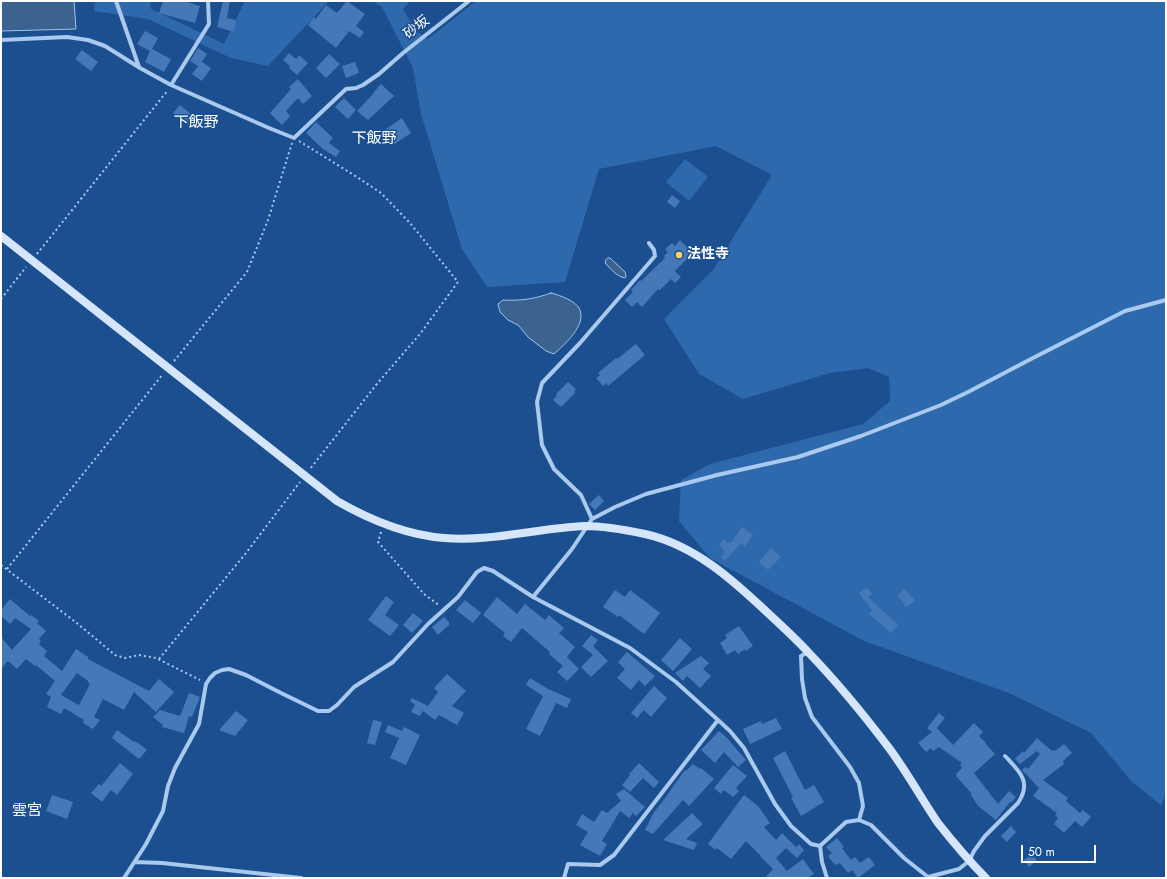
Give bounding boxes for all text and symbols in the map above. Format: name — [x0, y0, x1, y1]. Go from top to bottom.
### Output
street label: 砂坂 — [401, 13, 433, 43]
district label: 下飯野 — [174, 114, 218, 132]
district label: 下飯野 — [352, 130, 396, 148]
place label: 法性寺 — [687, 247, 729, 263]
marker: 法性寺 — [674, 250, 684, 260]
district label: 雲宮 — [12, 802, 42, 820]
scale bar — [1023, 837, 1098, 863]
text: 50 m — [1028, 843, 1055, 861]

